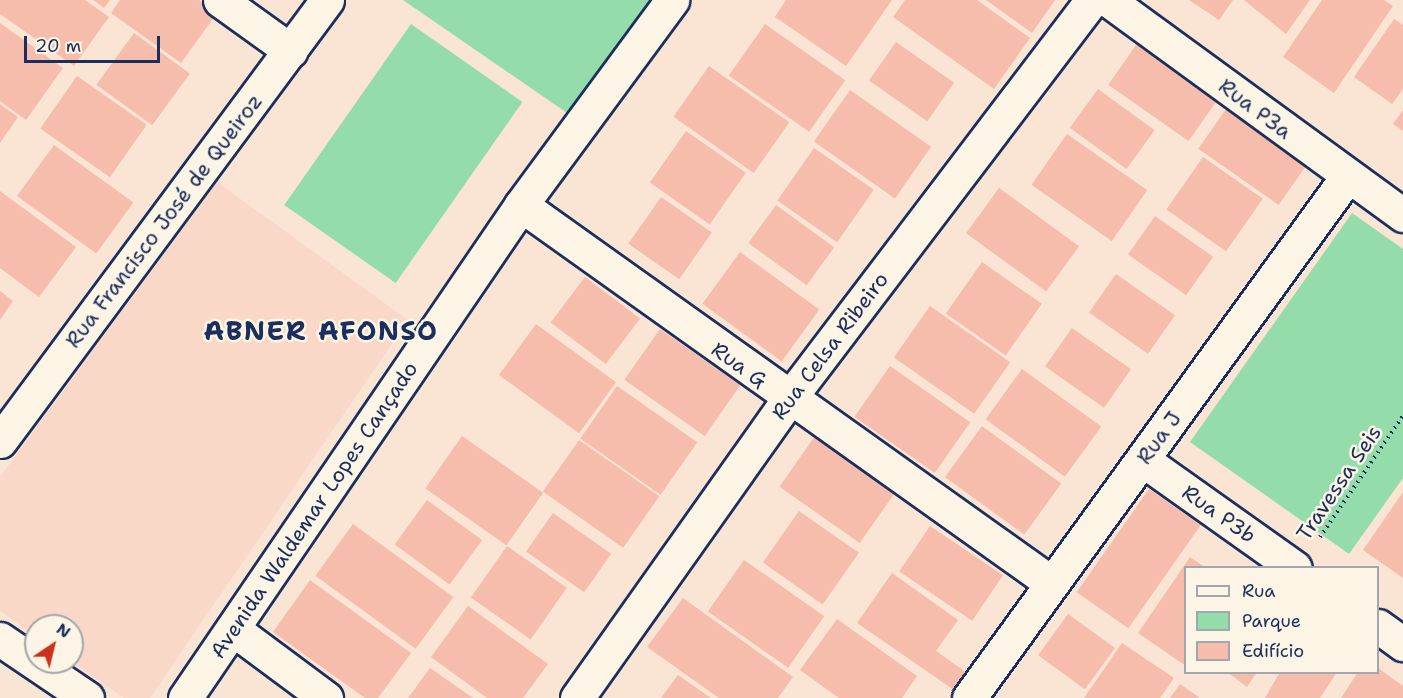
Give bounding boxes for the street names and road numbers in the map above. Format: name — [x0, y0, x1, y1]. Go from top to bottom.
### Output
street label: Rua P3a — [1214, 73, 1296, 145]
street label: Rua Francisco José de Queiroz — [60, 89, 268, 353]
street label: Rua Celsa Ribeiro — [766, 267, 894, 425]
street label: Rua G — [707, 337, 771, 393]
street label: Avenida Waldemar Lopes Cançado — [205, 357, 423, 663]
street label: Rua J — [1132, 407, 1186, 469]
street label: Travessa Seis — [1291, 421, 1387, 545]
street label: Rua P3b — [1177, 480, 1261, 548]

